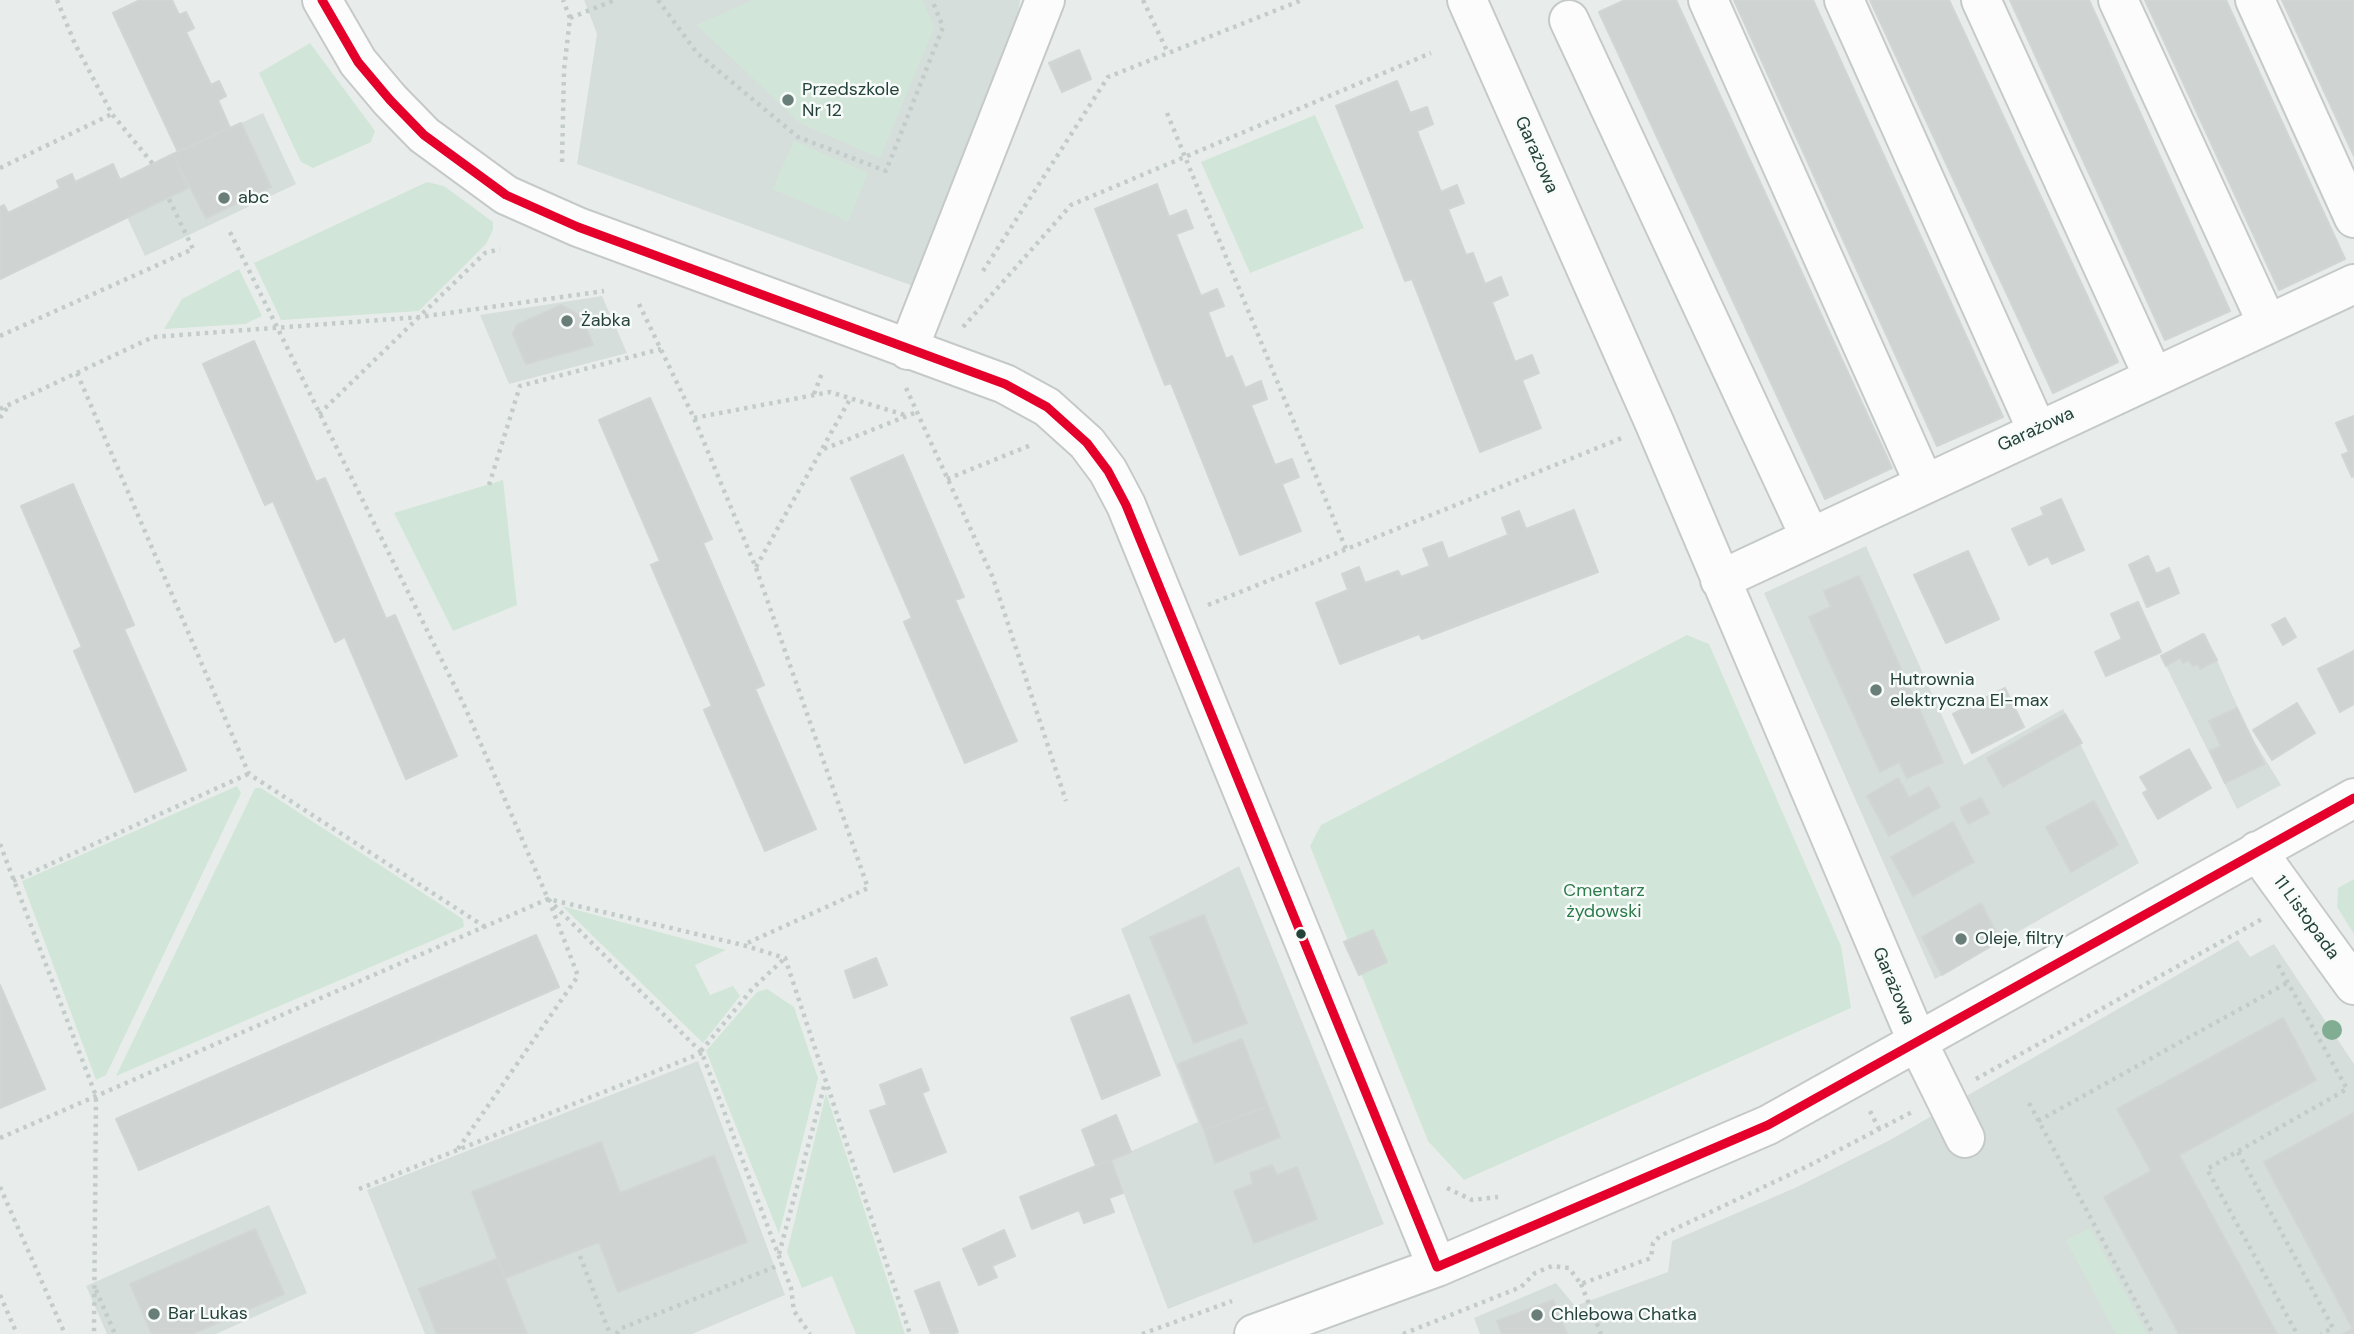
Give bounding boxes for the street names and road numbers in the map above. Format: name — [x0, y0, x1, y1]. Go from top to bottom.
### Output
street label: Garażowa — [1510, 113, 1562, 197]
street label: Garażowa — [1994, 403, 2078, 457]
street label: 11 Listopada — [2268, 872, 2344, 964]
street label: Garażowa — [1867, 944, 1919, 1028]

